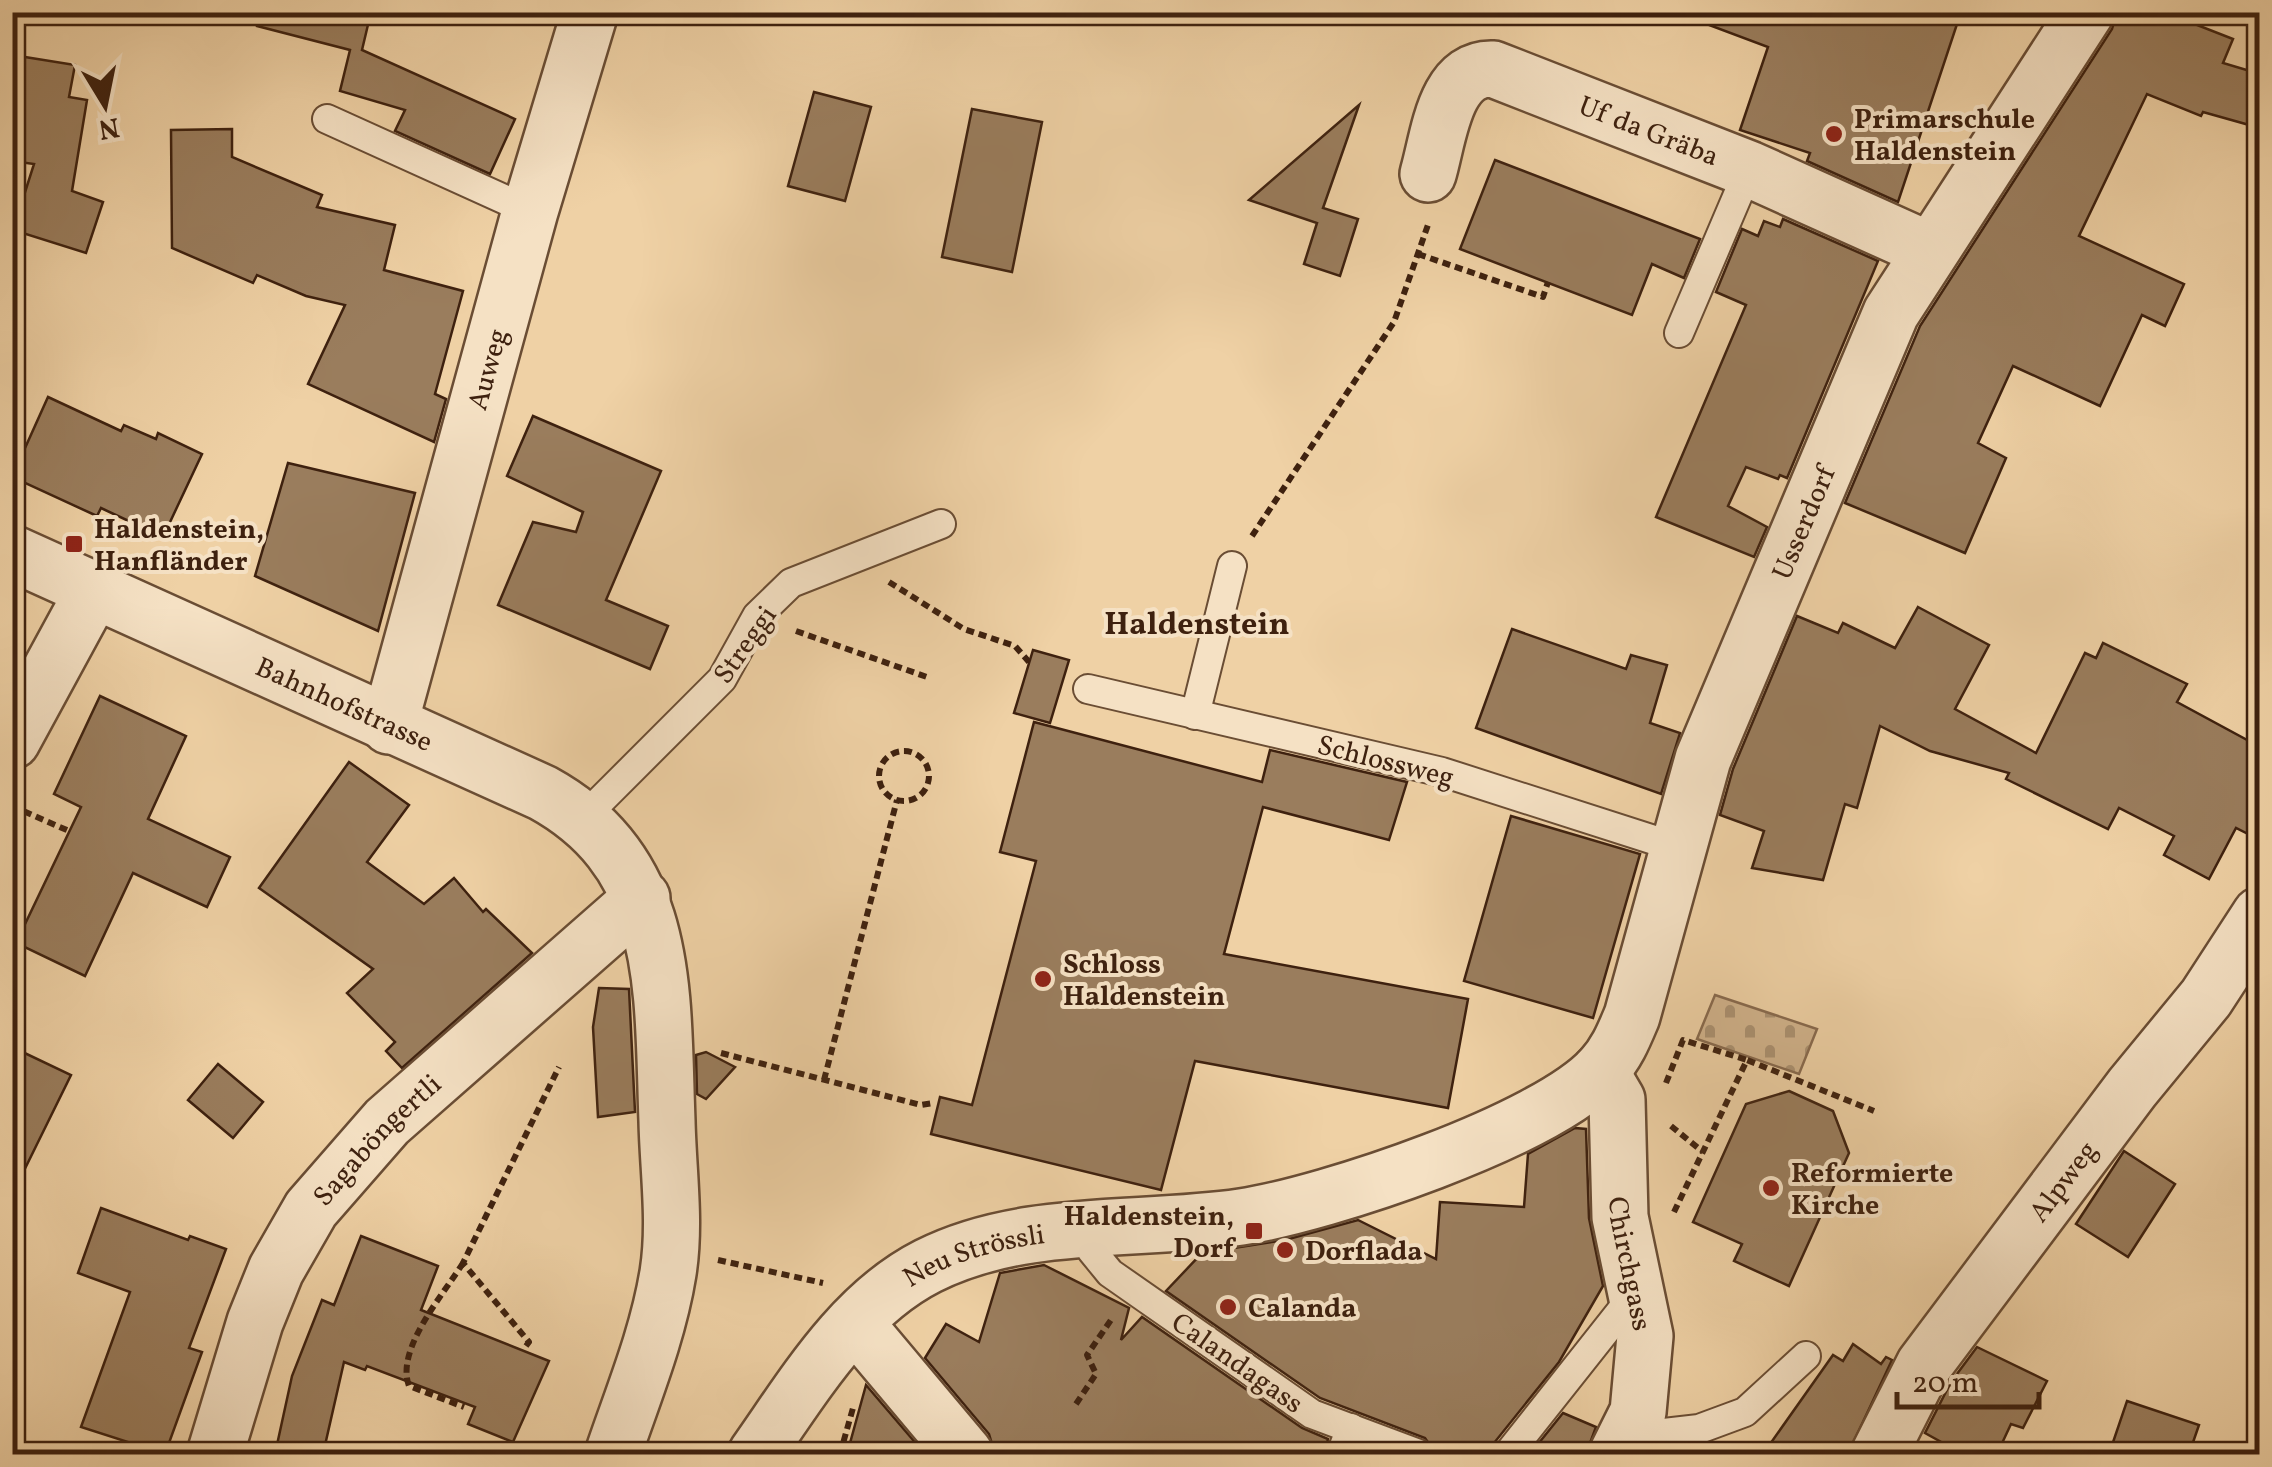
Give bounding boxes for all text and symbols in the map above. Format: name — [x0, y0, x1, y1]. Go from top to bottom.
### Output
north arrow — [55, 55, 155, 155]
street label: Uf da Gräba — [1572, 87, 1724, 177]
place label: Primarschule Haldenstein — [1854, 101, 2035, 172]
text: N — [96, 106, 122, 148]
marker: Primarschule Haldenstein — [1823, 123, 1845, 145]
street label: Auweg — [459, 325, 519, 415]
street label: Usserdorf — [1764, 458, 1847, 586]
place label: Haldenstein, Hanfländer — [94, 511, 264, 582]
marker: Haldenstein, Hanfländer — [63, 533, 85, 555]
street label: Streggi — [705, 598, 787, 692]
district label: Haldenstein — [1104, 604, 1290, 648]
street label: Bahnhofstrasse — [249, 649, 439, 763]
street label: Schlossweg — [1313, 727, 1458, 798]
place label: Schloss Haldenstein — [1063, 946, 1225, 1017]
marker: Schloss Haldenstein — [1032, 968, 1054, 990]
street label: Sagaböngertli — [305, 1066, 451, 1216]
street label: Alpweg — [2021, 1134, 2108, 1231]
place label: Reformierte Kirche — [1791, 1155, 1953, 1226]
marker: Reformierte Kirche — [1760, 1177, 1782, 1199]
street label: Chirchgass — [1597, 1196, 1660, 1334]
place label: Haldenstein, Dorf — [1064, 1198, 1236, 1269]
street label: Neu Strössli — [896, 1216, 1047, 1298]
marker: Haldenstein, Dorf — [1243, 1220, 1265, 1242]
place label: Dorflada — [1305, 1233, 1423, 1272]
marker: Dorflada — [1274, 1239, 1296, 1261]
place label: Calanda — [1248, 1290, 1356, 1329]
marker: Calanda — [1217, 1296, 1239, 1318]
street label: Calandagass — [1163, 1304, 1311, 1424]
scale bar — [1897, 1347, 2040, 1409]
text: 20 m — [1912, 1363, 1978, 1405]

